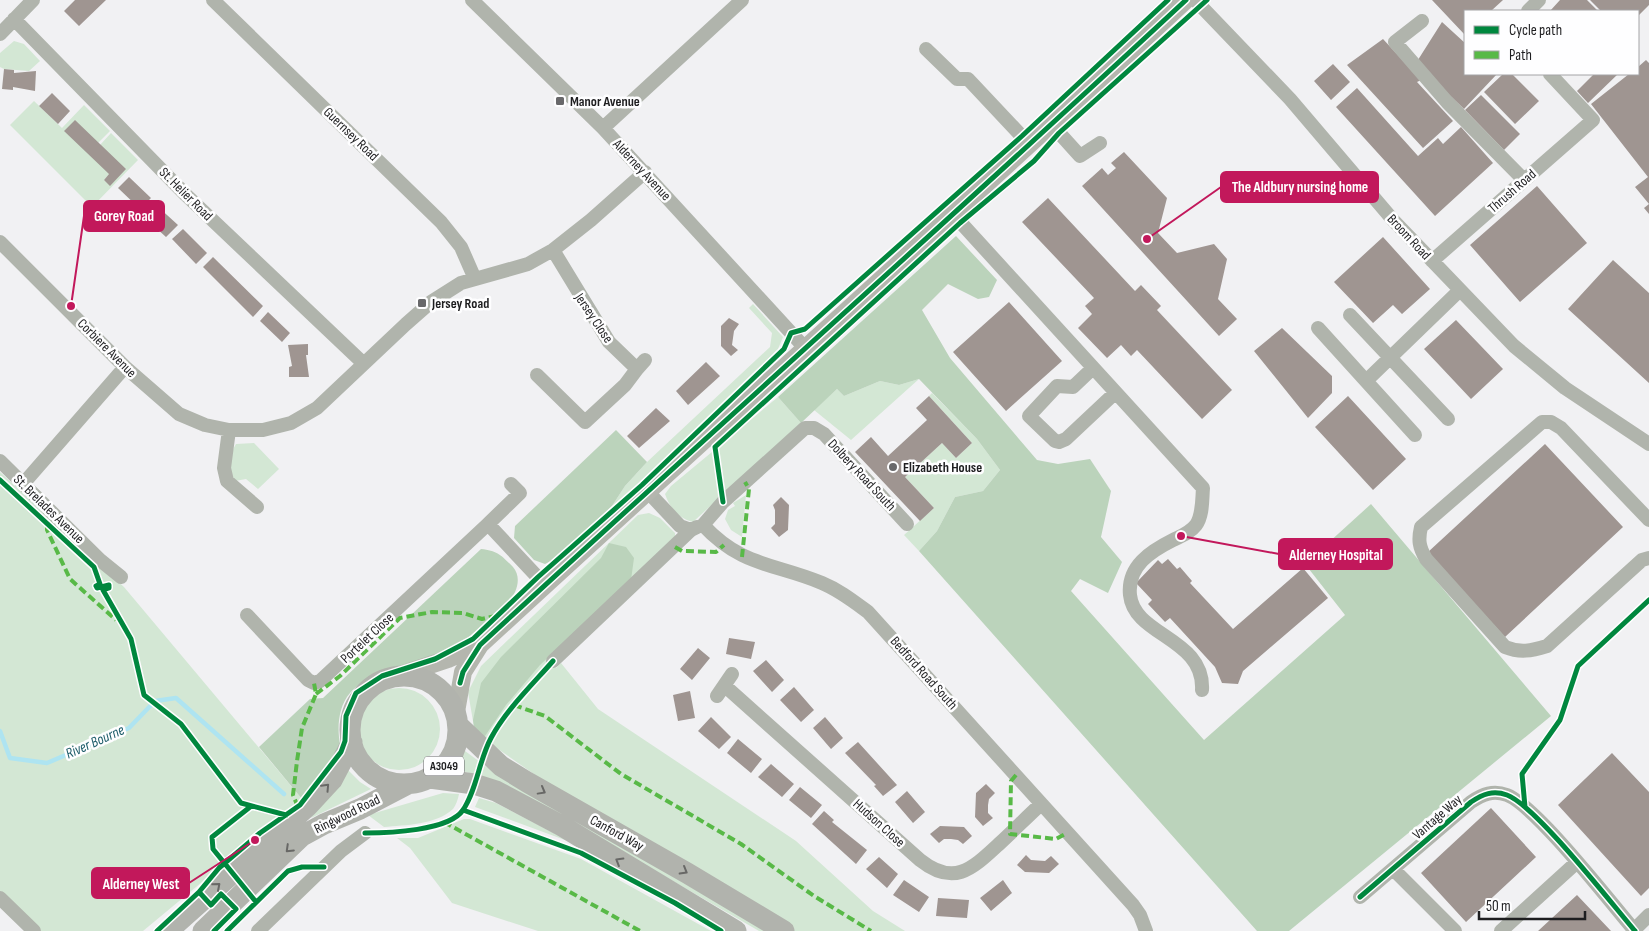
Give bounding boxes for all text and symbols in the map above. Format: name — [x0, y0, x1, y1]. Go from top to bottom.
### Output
legend — [1464, 10, 1639, 75]
text: Cycle path — [1509, 21, 1562, 40]
text: Path — [1509, 46, 1532, 65]
place label: Manor Avenue — [570, 93, 640, 110]
marker: Manor Avenue — [554, 95, 566, 107]
street label: Guernsey Road — [320, 104, 382, 165]
street label: Alderney Avenue — [609, 135, 675, 204]
street label: St. Helier Road — [156, 164, 216, 224]
street label: Thrush Road — [1485, 165, 1540, 216]
callout: The Aldbury nursing home — [1221, 172, 1378, 202]
text: The Aldbury nursing home — [1232, 178, 1368, 197]
callout: Gorey Road — [84, 201, 164, 231]
text: Gorey Road — [94, 207, 154, 226]
street label: Broom Road — [1384, 211, 1434, 263]
street label: Jersey Close — [571, 289, 617, 346]
place label: Jersey Road — [431, 295, 489, 312]
marker: Jersey Road — [416, 297, 428, 309]
street label: Corbiere Avenue — [74, 315, 140, 381]
street label: Dolbery Road South — [824, 436, 900, 514]
place label: Elizabeth House — [903, 459, 982, 476]
marker: Elizabeth House — [887, 461, 899, 473]
street label: St. Brelades Avenue — [10, 471, 88, 547]
callout: Alderney Hospital — [1279, 539, 1392, 569]
text: Alderney Hospital — [1288, 546, 1383, 565]
street label: Portelet Close — [337, 609, 397, 667]
street label: Bedford Road South — [887, 633, 961, 713]
water label: River Bourne — [63, 721, 128, 763]
road number: A3049 — [424, 756, 464, 776]
one-way arrow — [320, 784, 329, 793]
one-way arrow — [537, 785, 546, 795]
street label: Ringwood Road — [311, 791, 383, 837]
street label: Vantage Way — [1409, 791, 1466, 843]
street label: Hudson Close — [850, 795, 908, 851]
street label: Canford Way — [587, 811, 647, 855]
one-way arrow — [286, 843, 295, 852]
one-way arrow — [615, 857, 624, 867]
one-way arrow — [678, 865, 687, 875]
callout: Alderney West — [92, 868, 189, 898]
text: Alderney West — [102, 875, 179, 894]
one-way arrow — [212, 883, 221, 892]
scale bar — [1479, 888, 1585, 920]
text: 50 m — [1486, 897, 1511, 916]

